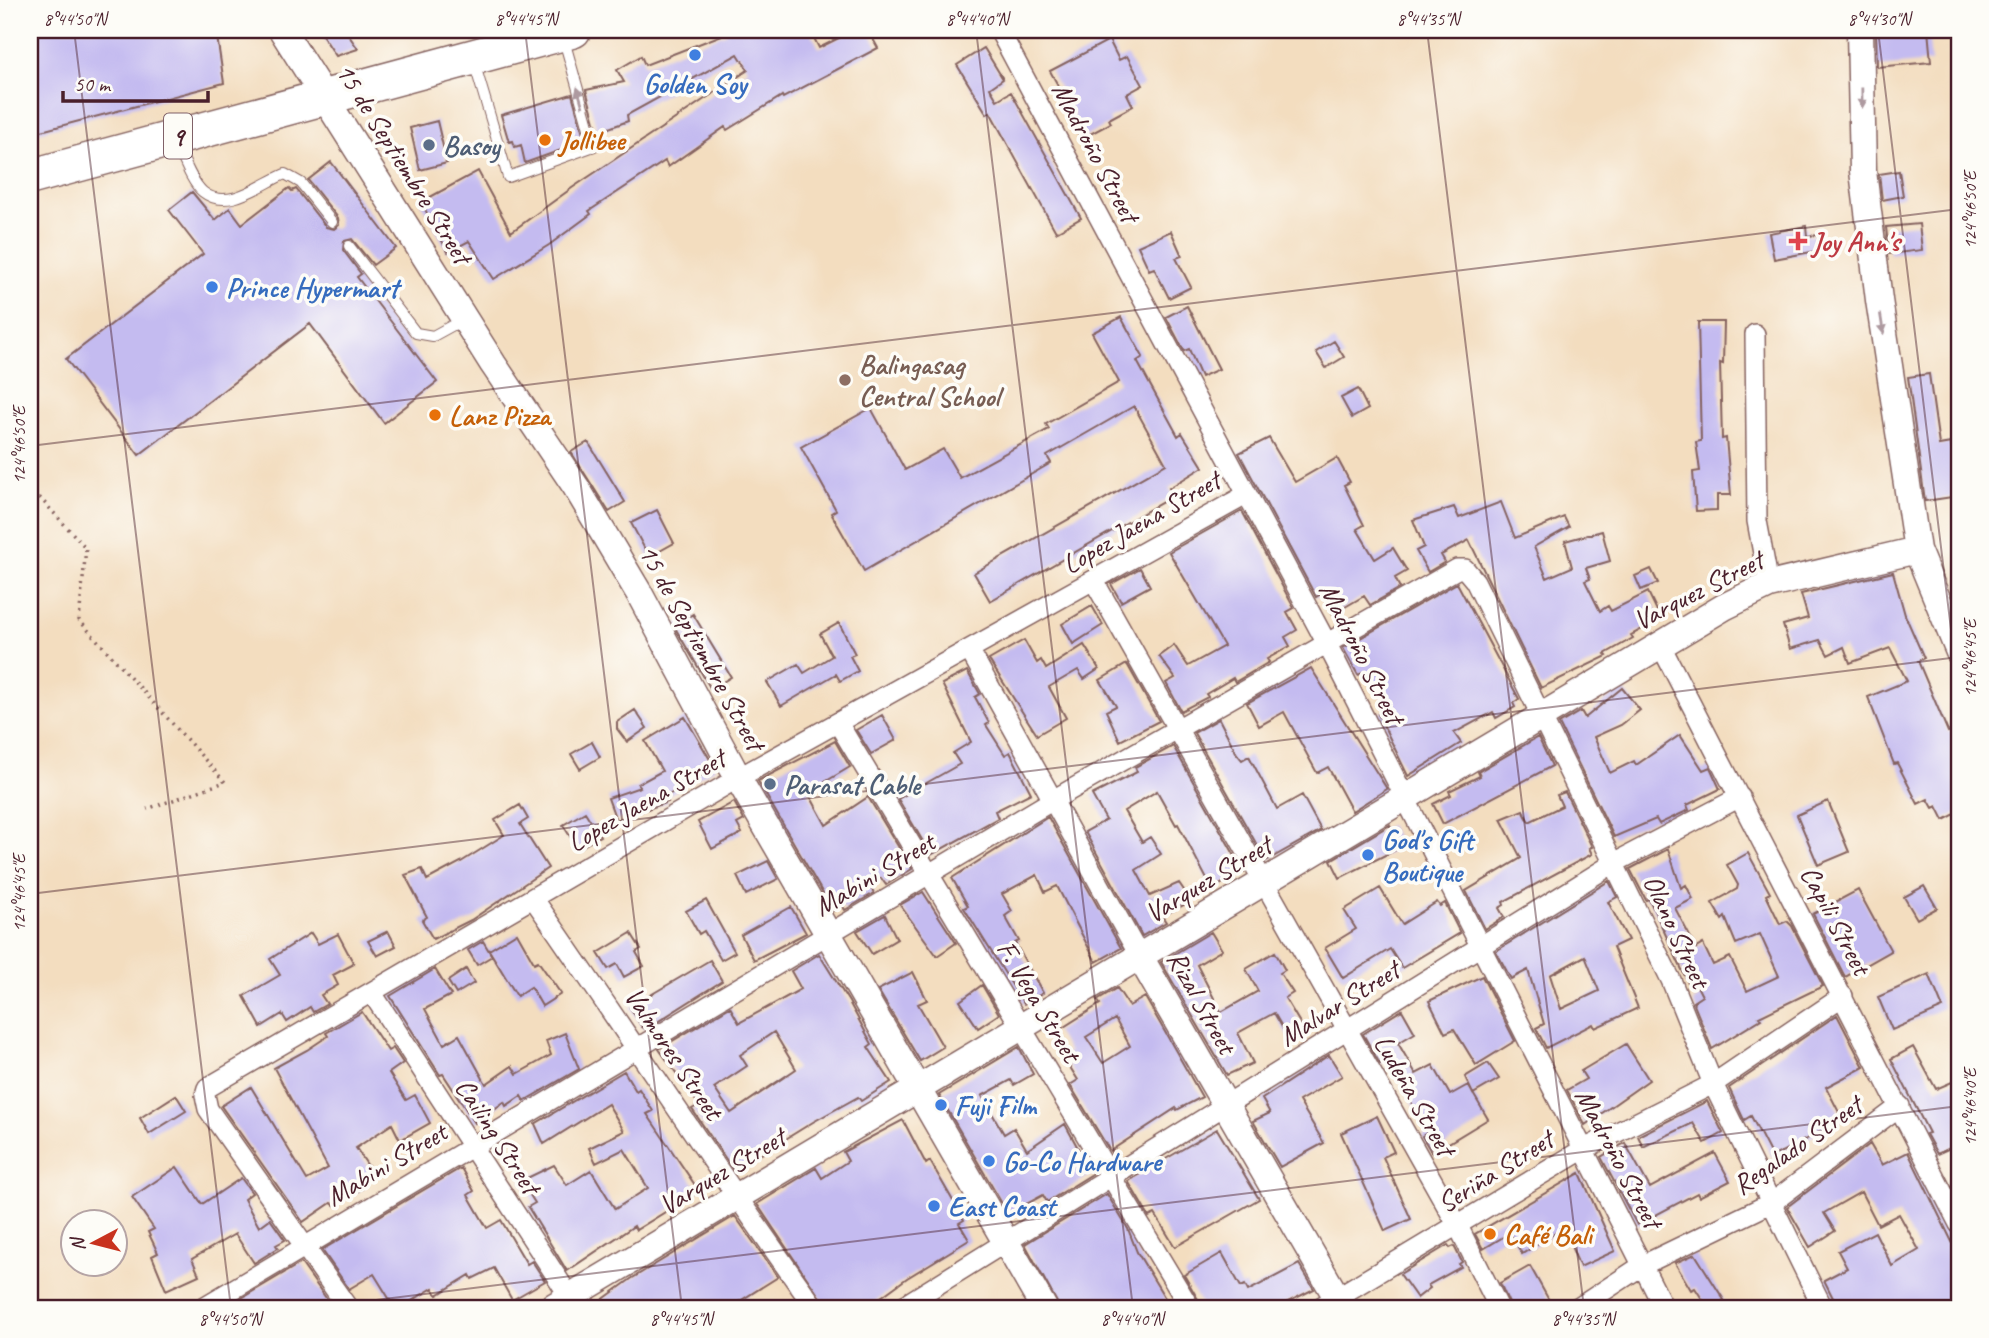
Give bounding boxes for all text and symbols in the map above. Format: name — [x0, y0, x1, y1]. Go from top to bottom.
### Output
text: 8°44'50"N — [44, 8, 110, 30]
text: 8°44'45"N — [495, 8, 561, 30]
text: 8°44'40"N — [946, 8, 1012, 30]
text: 8°44'35"N — [1397, 8, 1463, 30]
text: 8°44'30"N — [1848, 8, 1914, 30]
marker: Golden Soy — [687, 47, 703, 63]
street label: 15 de Septiembre Street — [328, 56, 482, 273]
scale bar — [63, 60, 208, 104]
place label: Golden Soy — [644, 66, 749, 101]
text: 50 m — [74, 71, 112, 97]
street label: Madroño Street — [1044, 76, 1149, 231]
one-way arrow — [574, 86, 585, 108]
one-way arrow — [1856, 87, 1868, 109]
road number: 9 — [164, 113, 192, 158]
place label: Jollibee — [557, 123, 627, 158]
place label: Basoy — [443, 128, 502, 164]
marker: Jollibee — [537, 132, 553, 148]
marker: Basoy — [421, 137, 437, 153]
text: 124°46'50"E — [1959, 169, 1981, 249]
place label: Joy Ann's — [1810, 224, 1903, 259]
marker: Joy Ann's — [1790, 233, 1806, 249]
place label: Prince Hypermart — [226, 270, 403, 305]
marker: Prince Hypermart — [204, 279, 220, 295]
one-way arrow — [1877, 313, 1888, 335]
place label: Balingasag Central School — [859, 347, 1005, 414]
marker: Balingasag Central School — [837, 372, 853, 388]
place label: Lanz Pizza — [449, 398, 552, 433]
text: 124°46'50"E — [8, 404, 30, 484]
marker: Lanz Pizza — [427, 407, 443, 423]
street label: Lopez Jaena Street — [1056, 461, 1229, 581]
street label: 15 de Septiembre Street — [631, 538, 775, 760]
street label: Varquez Street — [1627, 541, 1772, 638]
street label: Madroño Street — [1312, 577, 1414, 733]
text: 124°46'45"E — [1959, 617, 1981, 697]
street label: Lopez Jaena Street — [561, 739, 734, 859]
place label: Parasat Cable — [784, 767, 923, 802]
marker: Parasat Cable — [762, 776, 778, 792]
place label: God's Gift Boutique — [1382, 822, 1476, 889]
street label: Mabini Street — [807, 823, 943, 924]
street label: Varquez Street — [1138, 826, 1281, 930]
marker: God's Gift Boutique — [1360, 847, 1376, 863]
text: 124°46'45"E — [8, 852, 30, 932]
street label: Capili Street — [1793, 859, 1881, 983]
street label: Olano Street — [1636, 869, 1720, 996]
street label: F. Vega Street — [989, 934, 1090, 1070]
street label: Rizal Street — [1159, 944, 1246, 1062]
street label: Malvar Street — [1272, 950, 1409, 1054]
street label: Valmores Street — [617, 980, 733, 1128]
street label: Ludeña Street — [1366, 1028, 1465, 1165]
text: 124°46'40"E — [1959, 1066, 1981, 1146]
street label: Cailing Street — [448, 1072, 550, 1204]
street label: Madroño Street — [1567, 1082, 1672, 1237]
street label: Regalado Street — [1726, 1086, 1871, 1202]
place label: Fuji Film — [955, 1088, 1038, 1123]
marker: Fuji Film — [933, 1097, 949, 1113]
street label: Mabini Street — [319, 1113, 455, 1214]
street label: Varquez Street — [652, 1118, 795, 1222]
street label: Seriña Street — [1431, 1120, 1563, 1220]
place label: Go-Co Hardware — [1003, 1144, 1164, 1179]
marker: Go-Co Hardware — [981, 1153, 997, 1169]
place label: East Coast — [948, 1189, 1058, 1224]
marker: East Coast — [926, 1198, 942, 1214]
north arrow — [60, 1208, 130, 1278]
place label: Café Bali — [1504, 1217, 1595, 1252]
marker: Café Bali — [1482, 1226, 1498, 1242]
text: N — [65, 1234, 91, 1252]
text: 8°44'50"N — [199, 1308, 265, 1330]
text: 8°44'45"N — [650, 1308, 716, 1330]
text: 8°44'40"N — [1101, 1308, 1167, 1330]
text: 8°44'35"N — [1552, 1308, 1618, 1330]

